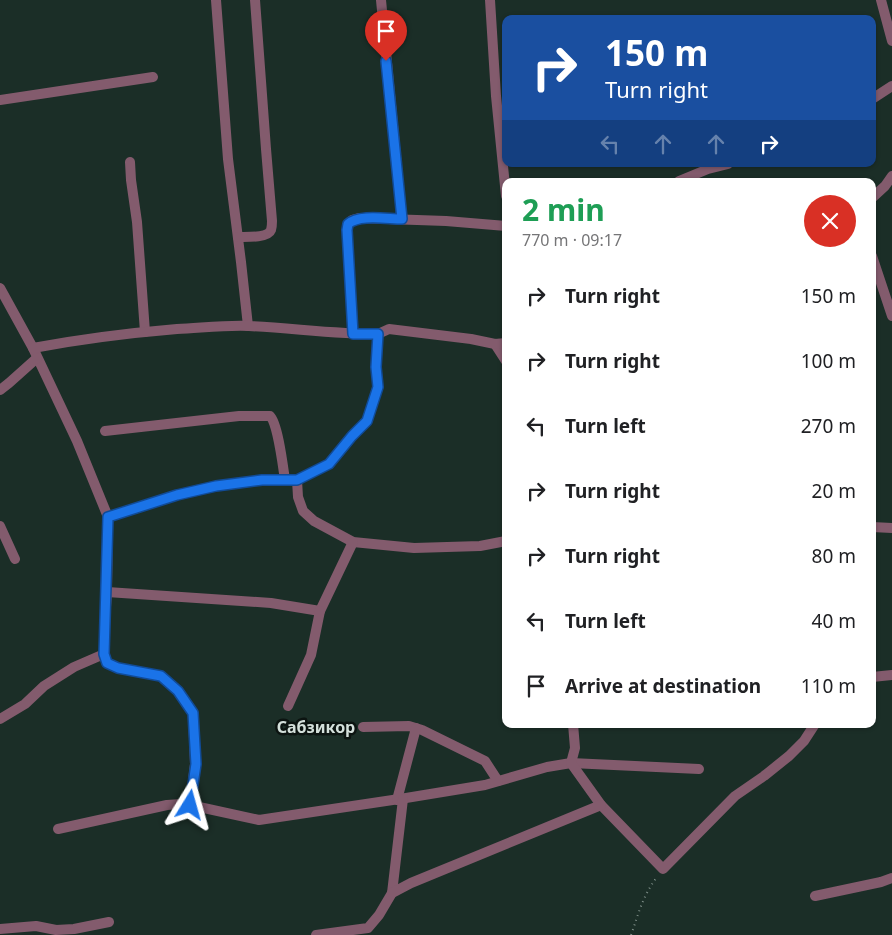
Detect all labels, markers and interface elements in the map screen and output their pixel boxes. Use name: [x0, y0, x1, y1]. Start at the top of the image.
pin: [365, 10, 407, 61]
icon: arrive: [372, 17, 400, 45]
text: 150 m: [605, 29, 708, 76]
icon: right: [522, 35, 587, 100]
text: Turn right: [605, 74, 708, 104]
icon: left: [596, 130, 624, 158]
icon: ahead: [649, 130, 677, 158]
icon: ahead: [702, 130, 730, 158]
icon: right: [755, 130, 783, 158]
text: 2 min: [522, 189, 605, 230]
button: close: [804, 195, 856, 247]
text: 770 m · 09:17: [522, 229, 622, 251]
icon: right: [522, 282, 550, 310]
text: Turn right: [565, 283, 660, 309]
text: 150 m: [801, 283, 856, 309]
icon: right: [522, 347, 550, 375]
text: Turn right: [565, 348, 660, 374]
text: 100 m: [801, 348, 856, 374]
icon: left: [522, 412, 550, 440]
text: Turn left: [565, 413, 646, 439]
text: 270 m: [801, 413, 856, 439]
icon: right: [522, 477, 550, 505]
text: Turn right: [565, 478, 660, 504]
text: 20 m: [812, 478, 856, 504]
icon: right: [522, 542, 550, 570]
text: Turn right: [565, 543, 660, 569]
text: 80 m: [812, 543, 856, 569]
icon: left: [522, 607, 550, 635]
text: Turn left: [565, 608, 646, 634]
text: 40 m: [812, 608, 856, 634]
icon: arrive: [522, 672, 550, 700]
text: Arrive at destination: [565, 673, 761, 699]
text: 110 m: [801, 673, 856, 699]
district label: Сабзикор: [277, 716, 355, 738]
position arrow: [163, 778, 215, 830]

